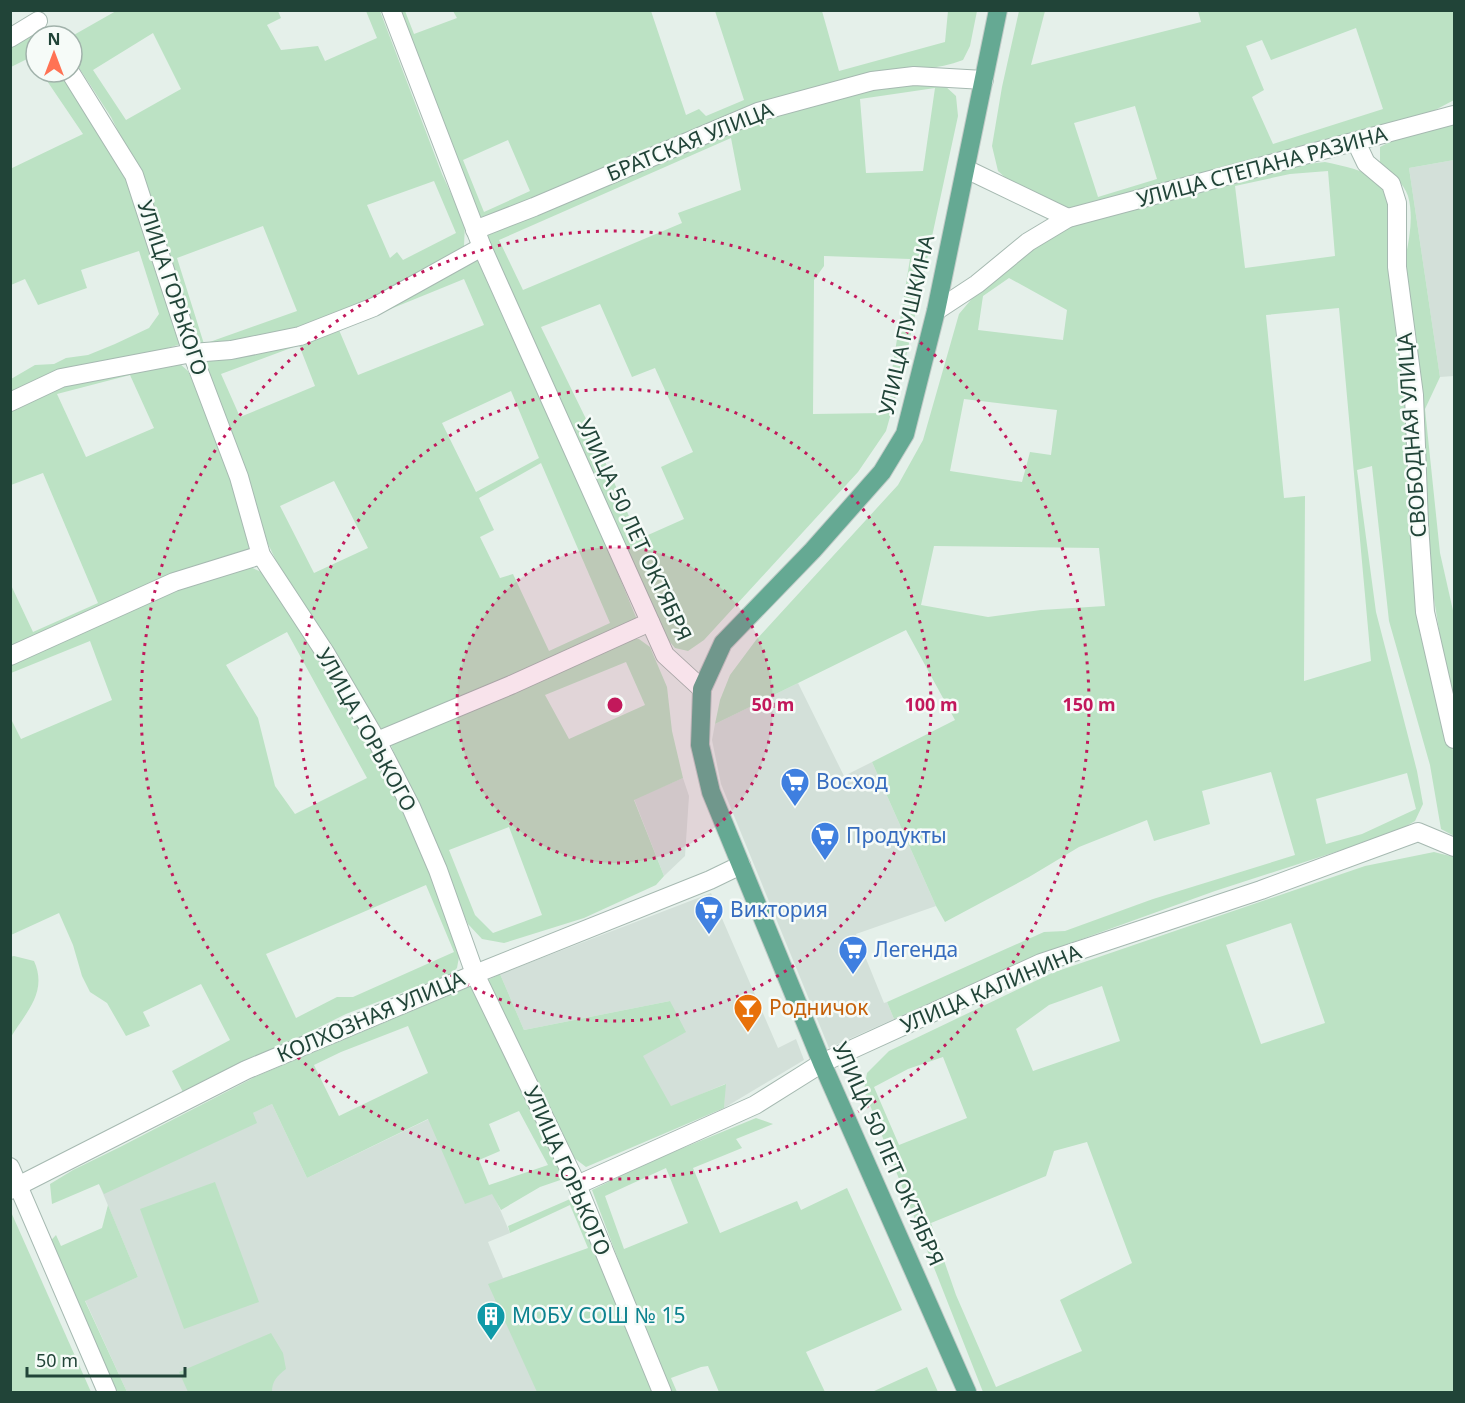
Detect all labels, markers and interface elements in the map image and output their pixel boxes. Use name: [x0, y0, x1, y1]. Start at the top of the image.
north arrow: [24, 24, 84, 84]
text: N: [47, 28, 61, 50]
street label: БРАТСКАЯ УЛИЦА: [602, 95, 778, 187]
street label: УЛИЦА СТЕПАНА РАЗИНА: [1133, 119, 1391, 213]
street label: УЛИЦА ГОРЬКОГО: [131, 197, 214, 379]
street label: УЛИЦА ПУШКИНА: [872, 231, 941, 418]
street label: СВОБОДНАЯ УЛИЦА: [1390, 331, 1432, 539]
street label: УЛИЦА 50 ЛЕТ ОКТЯБРЯ: [571, 414, 699, 645]
street label: УЛИЦА ГОРЬКОГО: [310, 643, 423, 816]
text: 50 m: [752, 692, 794, 716]
text: 100 m: [904, 692, 958, 716]
text: 150 m: [1062, 692, 1116, 716]
centre of rings: [605, 695, 625, 715]
supermarket icon: Восход: [779, 766, 811, 808]
place label: Восход: [816, 767, 888, 795]
supermarket icon: Продукты: [809, 820, 841, 862]
place label: Продукты: [846, 821, 947, 849]
supermarket icon: Виктория: [693, 894, 725, 936]
place label: Виктория: [730, 895, 828, 923]
supermarket icon: Легенда: [837, 934, 869, 976]
place label: Легенда: [874, 935, 958, 963]
street label: УЛИЦА КАЛИНИНА: [896, 937, 1086, 1039]
street label: КОЛХОЗНАЯ УЛИЦА: [272, 964, 469, 1068]
bar icon: Родничок: [732, 992, 764, 1034]
place label: Родничок: [769, 993, 868, 1021]
street label: УЛИЦА 50 ЛЕТ ОКТЯБРЯ: [827, 1037, 951, 1270]
street label: УЛИЦА ГОРЬКОГО: [518, 1081, 618, 1260]
building icon: МОБУ СОШ № 15: [475, 1300, 507, 1342]
place label: МОБУ СОШ № 15: [512, 1301, 685, 1329]
scale bar: [27, 1340, 184, 1378]
text: 50 m: [36, 1348, 78, 1372]

